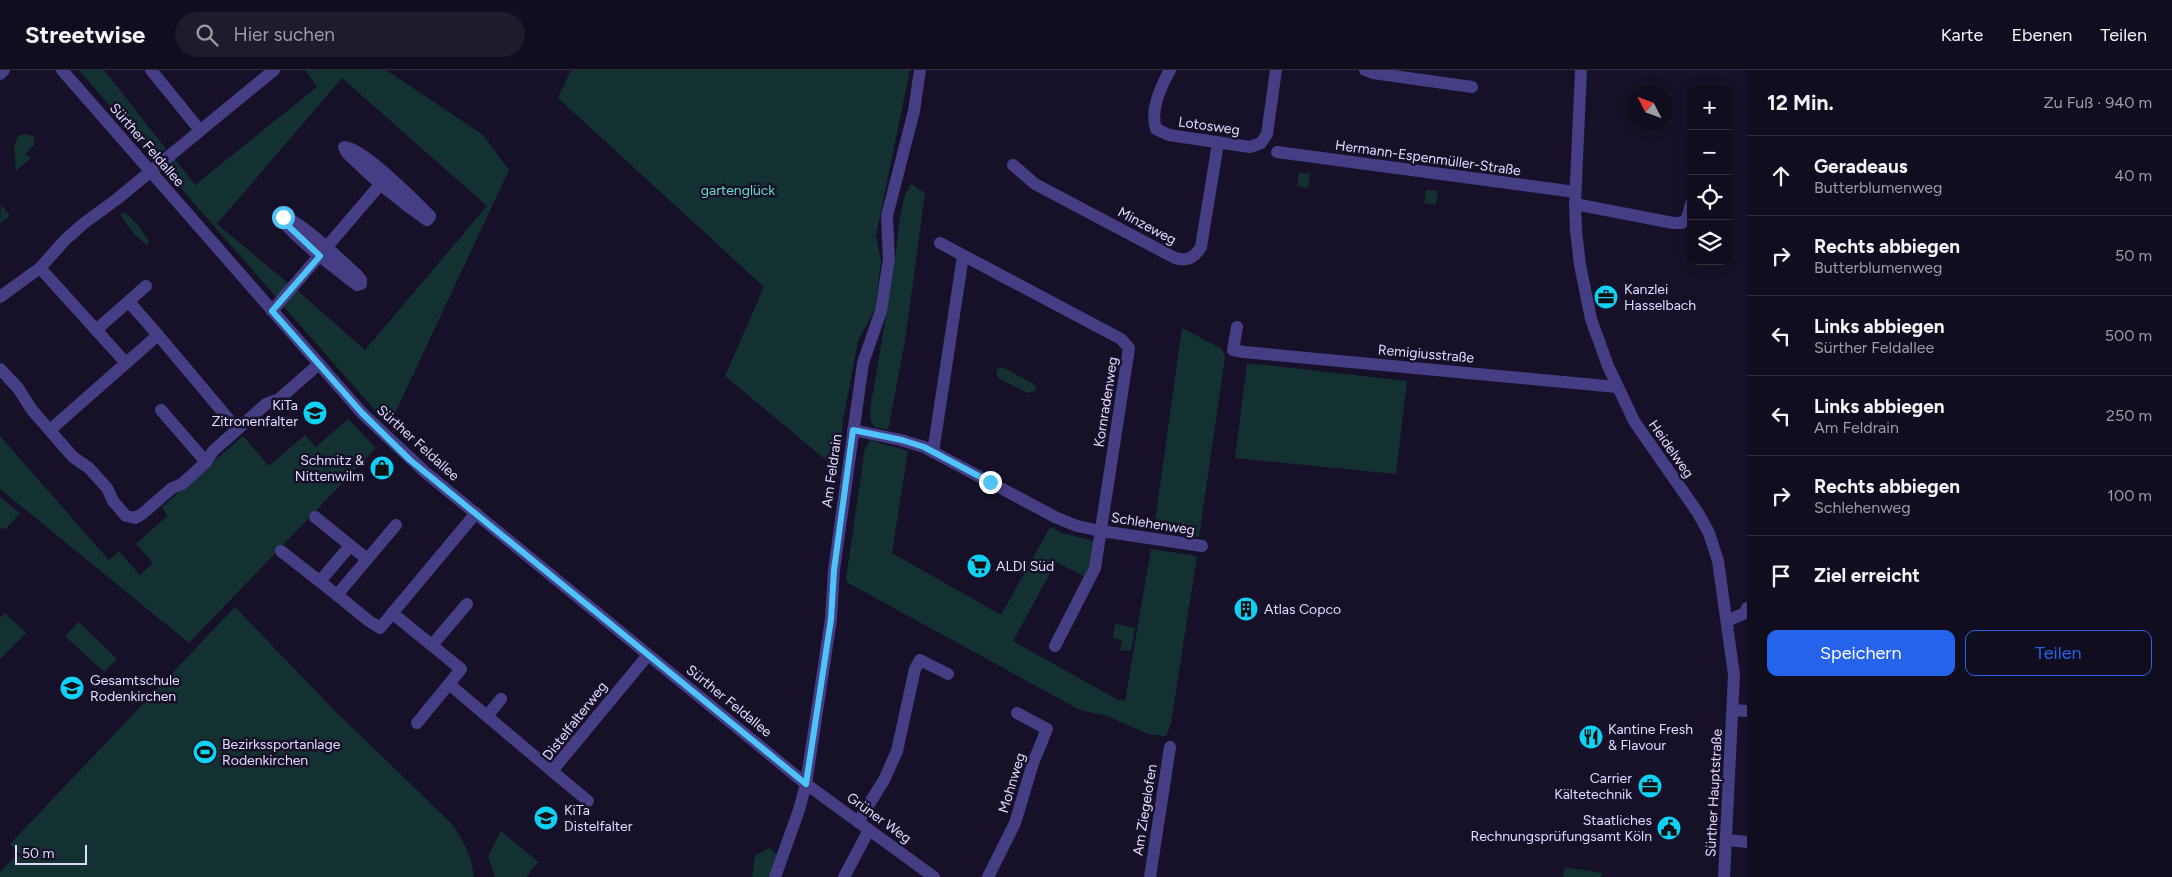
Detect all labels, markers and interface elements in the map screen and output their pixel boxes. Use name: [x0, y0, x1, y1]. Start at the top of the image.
search box: [175, 12, 525, 57]
text: Streetwise: [25, 20, 145, 49]
icon: search: [193, 21, 221, 49]
text: Hier suchen: [233, 23, 335, 46]
text: Karte: [1941, 24, 1983, 46]
text: Ebenen: [2011, 24, 2072, 46]
text: Teilen: [2100, 24, 2147, 46]
north arrow: [1627, 85, 1672, 130]
map controls: [1687, 85, 1732, 265]
button: +: [1687, 85, 1732, 130]
text: 12 Min.: [1767, 90, 1834, 115]
text: Zu Fuß · 940 m: [2044, 93, 2152, 112]
street label: Sürther Feldallee: [106, 100, 188, 191]
street label: Lotosweg: [1177, 113, 1241, 139]
button: −: [1687, 130, 1732, 175]
street label: Hermann-Espenmüller-Straße: [1334, 137, 1522, 180]
text: Geradeaus: [1814, 155, 1908, 178]
icon: ahead: [1767, 162, 1795, 190]
text: 40 m: [2114, 166, 2152, 185]
button: locate: [1687, 175, 1732, 220]
text: Butterblumenweg: [1814, 178, 1942, 197]
park label: gartenglück: [701, 182, 775, 199]
street label: Minzeweg: [1115, 203, 1179, 249]
route start: [272, 206, 295, 229]
button: layers: [1687, 220, 1732, 265]
text: Rechts abbiegen: [1814, 235, 1960, 258]
icon: right: [1767, 242, 1795, 270]
text: 50 m: [2115, 246, 2152, 265]
text: Butterblumenweg: [1814, 258, 1942, 277]
place label: Kanzlei Hasselbach: [1624, 281, 1696, 314]
office icon: Kanzlei Hasselbach: [1593, 284, 1619, 310]
text: Links abbiegen: [1814, 315, 1945, 338]
icon: left: [1767, 322, 1795, 350]
text: 500 m: [2105, 326, 2152, 345]
text: Sürther Feldallee: [1814, 338, 1934, 357]
street label: Remigiusstraße: [1377, 341, 1475, 367]
street label: Kornradenweg: [1090, 356, 1122, 448]
text: Links abbiegen: [1814, 395, 1945, 418]
place label: KiTa Zitronenfalter: [211, 397, 298, 430]
school or university icon: KiTa Zitronenfalter: [302, 400, 328, 426]
street label: Sürther Feldallee: [373, 402, 463, 485]
icon: left: [1767, 402, 1795, 430]
text: 250 m: [2106, 406, 2152, 425]
street label: Heidelweg: [1645, 417, 1697, 481]
text: Am Feldrain: [1814, 418, 1899, 437]
street label: Am Feldrain: [818, 433, 846, 509]
place label: Schmitz & Nittenwilm: [295, 452, 364, 485]
shop icon: Schmitz & Nittenwilm: [369, 455, 395, 481]
route end: [979, 471, 1002, 494]
text: Rechts abbiegen: [1814, 475, 1960, 498]
icon: right: [1767, 482, 1795, 510]
text: 100 m: [2107, 486, 2152, 505]
text: Schlehenweg: [1814, 498, 1911, 517]
street label: Schlehenweg: [1110, 509, 1196, 539]
supermarket icon: ALDI Süd: [966, 553, 992, 579]
place label: ALDI Süd: [996, 558, 1054, 575]
icon: arrive: [1767, 562, 1795, 590]
text: Ziel erreicht: [1814, 564, 1920, 587]
building icon: Atlas Copco: [1233, 596, 1259, 622]
place label: Atlas Copco: [1264, 601, 1341, 618]
button: Speichern: [1767, 630, 1955, 676]
button: Teilen: [1965, 630, 2152, 676]
street label: Sürther Feldallee: [683, 661, 775, 741]
place label: Gesamtschule Rodenkirchen: [90, 672, 180, 705]
school or university icon: Gesamtschule Rodenkirchen: [59, 675, 85, 701]
street label: Distelfalterweg: [539, 678, 611, 764]
place label: Kantine Fresh & Flavour: [1608, 721, 1693, 754]
restaurant icon: Kantine Fresh & Flavour: [1578, 724, 1604, 750]
street label: Sürther Hauptstraße: [1702, 728, 1726, 858]
place label: Bezirkssportanlage Rodenkirchen: [222, 736, 341, 769]
sports icon: Bezirkssportanlage Rodenkirchen: [192, 739, 218, 765]
street label: Mohnweg: [995, 751, 1029, 815]
street label: Am Ziegelofen: [1129, 763, 1161, 857]
place label: Carrier Kältetechnik: [1554, 770, 1632, 803]
office icon: Carrier Kältetechnik: [1637, 773, 1663, 799]
street label: Grüner Weg: [843, 789, 915, 847]
place label: KiTa Distelfalter: [564, 802, 633, 835]
school or university icon: KiTa Distelfalter: [533, 805, 559, 831]
place label: Staatliches Rechnungsprüfungsamt Köln: [1470, 812, 1652, 845]
public building icon: Staatliches Rechnungsprüfungsamt Köln: [1656, 815, 1682, 841]
scale bar: [15, 842, 88, 865]
text: 50 m: [22, 845, 54, 862]

